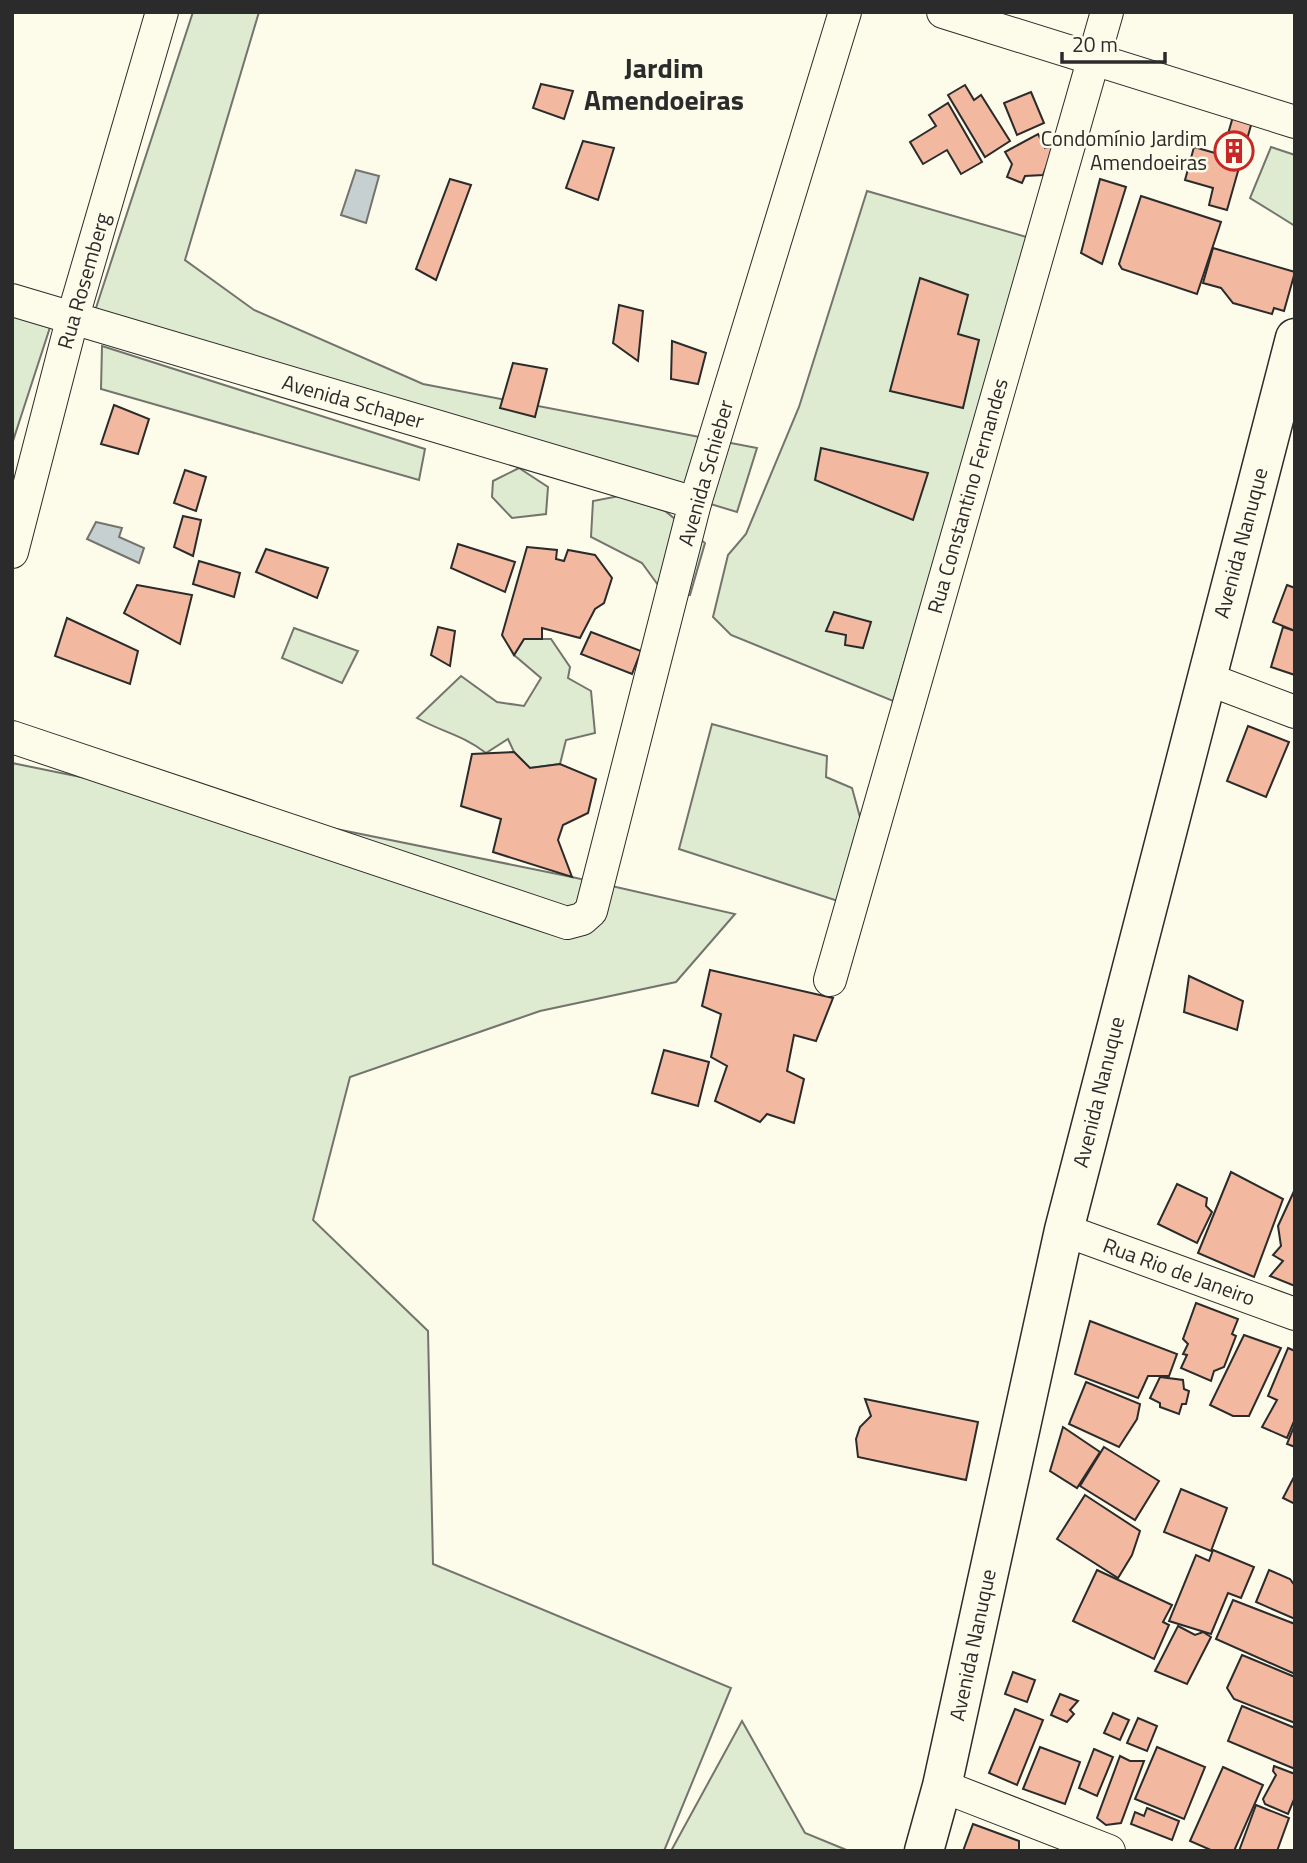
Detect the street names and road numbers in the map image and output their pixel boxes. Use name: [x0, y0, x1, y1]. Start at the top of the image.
street label: Rua Rosemberg: [48, 209, 118, 353]
street label: Avenida Schaper: [279, 366, 428, 437]
street label: Rua Constantino Fernandes: [918, 374, 1016, 617]
street label: Avenida Schieber: [669, 396, 741, 550]
street label: Avenida Nanuque: [1205, 464, 1276, 622]
street label: Avenida Nanuque: [1064, 1013, 1132, 1171]
street label: Rua Rio de Janeiro: [1099, 1229, 1260, 1313]
street label: Avenida Nanuque: [940, 1566, 1004, 1724]

